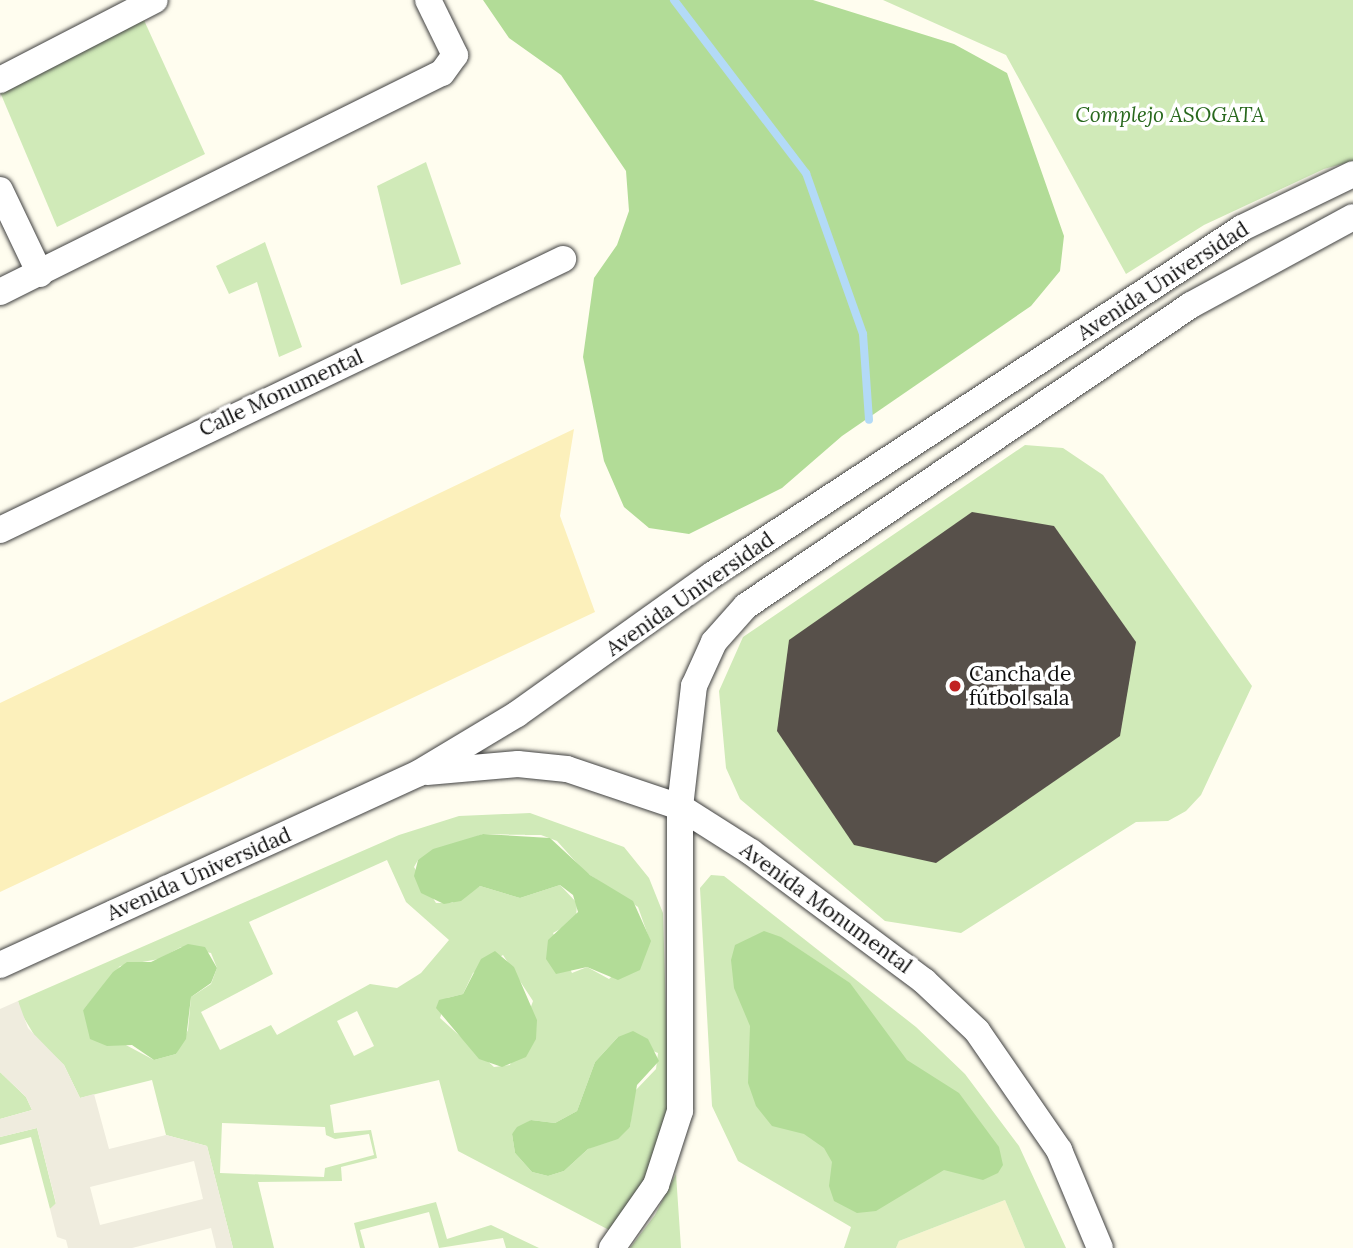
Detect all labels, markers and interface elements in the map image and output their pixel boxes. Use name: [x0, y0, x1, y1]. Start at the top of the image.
park label: Complejo ASOGATA: [1075, 102, 1265, 128]
street label: Avenida Universidad: [1073, 216, 1253, 346]
street label: Calle Monumental: [195, 344, 367, 442]
street label: Avenida Universidad: [601, 527, 779, 661]
place label: Cancha de fútbol sala: [969, 661, 1071, 711]
marker: Cancha de fútbol sala: [947, 678, 963, 694]
street label: Avenida Universidad: [103, 822, 295, 926]
street label: Avenida Monumental: [735, 837, 917, 979]

